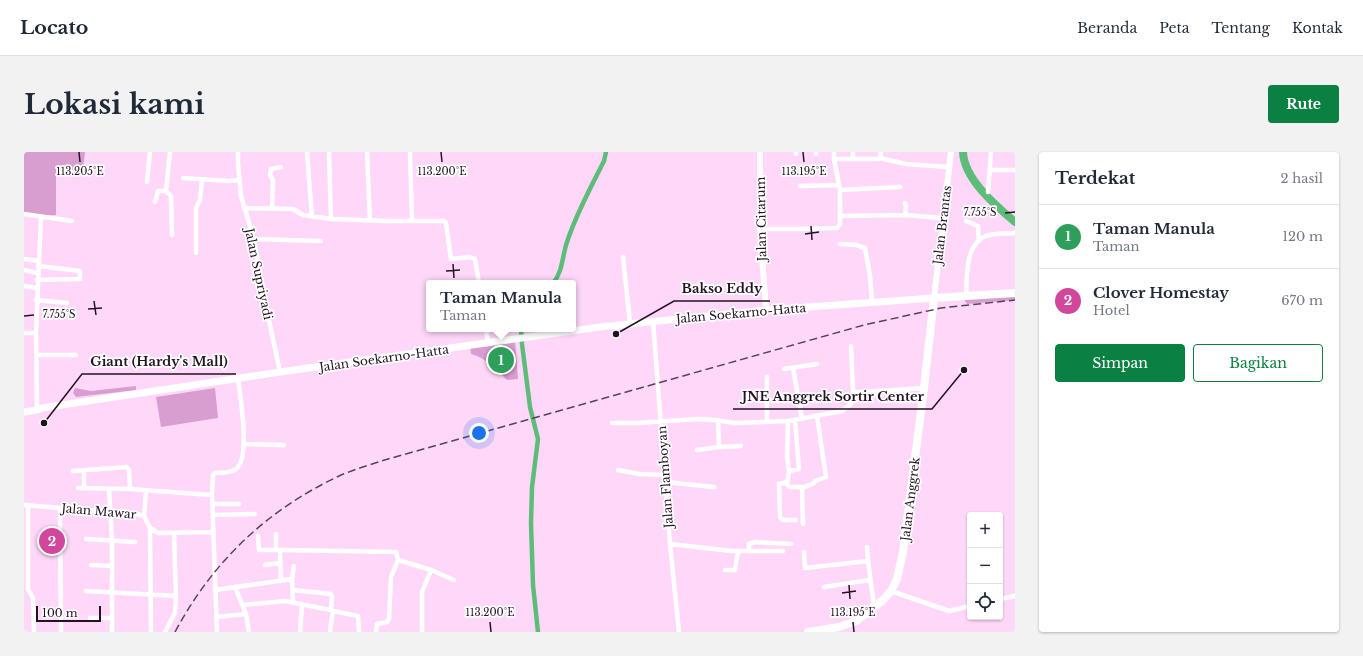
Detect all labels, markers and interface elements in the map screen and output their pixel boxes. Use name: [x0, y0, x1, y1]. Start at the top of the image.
text: Locato: [20, 16, 88, 39]
text: Beranda: [1077, 19, 1137, 37]
text: Peta: [1159, 19, 1190, 37]
text: Tentang: [1212, 19, 1270, 37]
text: Kontak: [1292, 19, 1343, 37]
button: Rute: [1268, 85, 1339, 123]
text: Lokasi kami: [24, 87, 205, 122]
text: 113.205°E: [56, 165, 104, 178]
text: 113.200°E: [418, 165, 466, 178]
text: 113.195°E: [781, 165, 827, 178]
text: Terdekat: [1055, 168, 1135, 189]
text: 2 hasil: [1281, 170, 1323, 187]
street label: Jalan Citarum: [753, 176, 769, 264]
street label: Jalan Brantas: [929, 185, 954, 267]
text: 7.755°S: [963, 206, 997, 219]
text: Taman Manula: [1093, 219, 1215, 238]
street label: Jalan Supriyadi: [242, 225, 276, 321]
text: 1: [1065, 228, 1071, 245]
text: 120 m: [1282, 228, 1323, 245]
text: Taman: [1093, 238, 1139, 255]
callout: Bakso Eddy: [674, 276, 770, 301]
popup: [426, 280, 576, 332]
text: Bakso Eddy: [682, 280, 763, 297]
text: Clover Homestay: [1093, 283, 1229, 302]
text: Taman Manula: [440, 288, 562, 307]
text: 2: [1064, 292, 1072, 309]
text: 670 m: [1281, 292, 1323, 309]
street label: Jalan Soekarno-Hatta: [673, 300, 807, 326]
text: Hotel: [1093, 302, 1130, 319]
text: Taman: [440, 307, 486, 324]
text: 7.755°S: [42, 308, 76, 321]
street label: Jalan Soekarno-Hatta: [316, 341, 450, 375]
button: Simpan: [1055, 344, 1185, 382]
button: Bagikan: [1193, 344, 1323, 382]
pin: 1: [488, 345, 514, 375]
callout: Giant (Hardy's Mall): [82, 349, 236, 374]
text: Giant (Hardy's Mall): [90, 353, 228, 370]
callout: JNE Anggrek Sortir Center: [733, 384, 932, 409]
text: JNE Anggrek Sortir Center: [739, 388, 924, 405]
your location: [469, 423, 489, 443]
street label: Jalan Flamboyan: [654, 425, 676, 531]
street label: Jalan Anggrek: [897, 456, 923, 544]
street label: Jalan Mawar: [59, 500, 137, 522]
map controls: [967, 512, 1003, 620]
button: +: [967, 512, 1003, 548]
pin: 2: [39, 526, 65, 556]
button: −: [967, 548, 1003, 584]
button: locate: [967, 584, 1003, 620]
scale bar: [36, 604, 101, 623]
text: 100 m: [42, 606, 78, 620]
text: 113.200°E: [466, 606, 514, 619]
text: 113.195°E: [830, 606, 876, 619]

